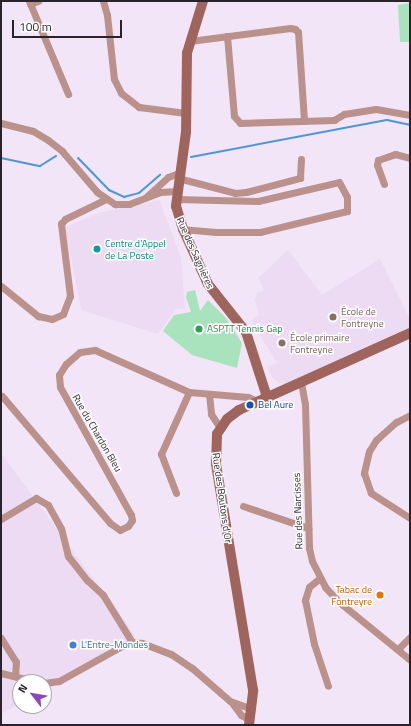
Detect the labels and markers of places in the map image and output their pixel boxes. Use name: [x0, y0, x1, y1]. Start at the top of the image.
place label: Centre d'Appel de La Poste: [105, 237, 166, 260]
marker: Centre d'Appel de La Poste: [92, 244, 102, 254]
place label: École de Fontreyne: [341, 305, 384, 328]
marker: École de Fontreyne: [328, 312, 338, 322]
place label: ASPTT Tennis Gap: [207, 323, 283, 335]
marker: ASPTT Tennis Gap: [194, 324, 204, 334]
place label: École primaire Fontreyne: [290, 331, 349, 354]
marker: École primaire Fontreyne: [277, 338, 287, 348]
place label: Bel Aure: [258, 399, 293, 411]
marker: Bel Aure: [245, 400, 255, 410]
place label: Tabac de Fontreyre: [331, 583, 372, 606]
marker: Tabac de Fontreyre: [375, 590, 385, 600]
place label: L'Entre-Mondes: [81, 639, 148, 651]
marker: L'Entre-Mondes: [68, 640, 78, 650]

